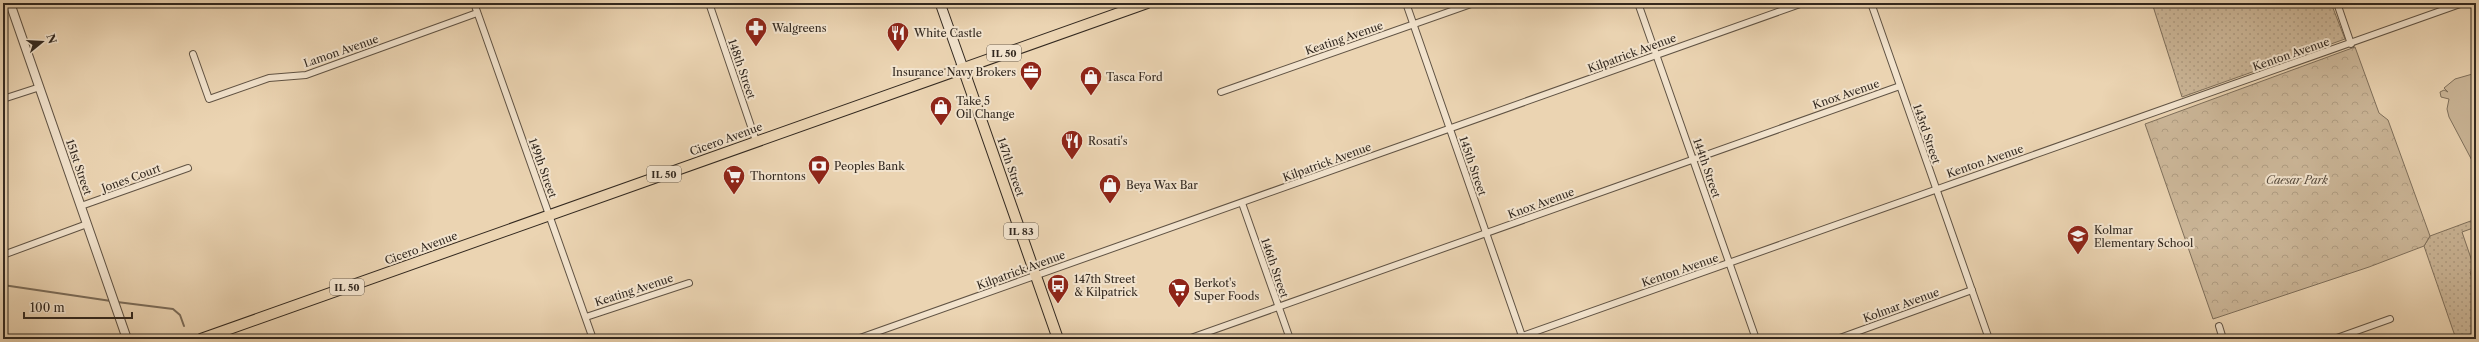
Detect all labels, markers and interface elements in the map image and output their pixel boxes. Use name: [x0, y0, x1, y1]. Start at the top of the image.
pharmacy icon: Walgreens: [743, 15, 769, 48]
street label: Keating Avenue: [1303, 18, 1385, 58]
restaurant icon: White Castle: [885, 20, 911, 53]
place label: Walgreens: [771, 21, 827, 35]
north arrow: [22, 22, 62, 62]
place label: White Castle: [913, 26, 982, 40]
street label: Kilpatrick Avenue: [1586, 30, 1678, 76]
text: N: [43, 32, 60, 46]
street label: Lamon Avenue: [302, 32, 380, 70]
street label: Kenton Avenue: [2251, 34, 2331, 74]
street label: 148th Street: [725, 37, 759, 101]
road number: IL 50: [987, 45, 1021, 61]
office icon: Insurance Navy Brokers: [1018, 59, 1044, 92]
shop icon: Tasca Ford: [1078, 64, 1104, 97]
place label: Insurance Navy Brokers: [892, 65, 1016, 79]
place label: Tasca Ford: [1106, 70, 1163, 84]
street label: Knox Avenue: [1811, 76, 1881, 112]
shop icon: Take 5 Oil Change: [928, 94, 954, 127]
place label: Take 5 Oil Change: [956, 94, 1015, 121]
street label: 143rd Street: [1910, 102, 1944, 166]
street label: Cicero Avenue: [688, 119, 764, 159]
restaurant icon: Rosati's: [1059, 128, 1085, 161]
place label: Rosati's: [1088, 134, 1128, 148]
street label: 145th Street: [1456, 134, 1490, 198]
street label: 149th Street: [526, 136, 560, 200]
street label: 147th Street: [994, 136, 1028, 198]
street label: 144th Street: [1690, 136, 1724, 200]
street label: 151st Street: [63, 137, 95, 197]
street label: Kilpatrick Avenue: [1281, 139, 1373, 185]
street label: Kenton Avenue: [1945, 141, 2025, 181]
bank icon: Peoples Bank: [806, 153, 832, 186]
place label: Peoples Bank: [834, 159, 905, 173]
street label: Jones Court: [98, 161, 163, 196]
supermarket icon: Thorntons: [721, 163, 747, 196]
road number: IL 50: [647, 166, 681, 182]
place label: Thorntons: [750, 169, 806, 183]
shop icon: Beya Wax Bar: [1097, 172, 1123, 205]
park label: Caesar Park: [2266, 173, 2328, 187]
place label: Beya Wax Bar: [1126, 178, 1198, 192]
street label: Knox Avenue: [1506, 184, 1576, 222]
road number: IL 83: [1004, 223, 1038, 239]
school or university icon: Kolmar Elementary School: [2065, 223, 2091, 256]
place label: Kolmar Elementary School: [2094, 223, 2194, 250]
street label: Cicero Avenue: [383, 228, 459, 268]
street label: 146th Street: [1258, 236, 1292, 300]
street label: Kilpatrick Avenue: [975, 247, 1067, 293]
street label: Kenton Avenue: [1640, 250, 1720, 290]
street label: Keating Avenue: [593, 271, 675, 309]
bus stop icon: 147th Street & Kilpatrick: [1045, 272, 1071, 305]
place label: 147th Street & Kilpatrick: [1074, 272, 1138, 299]
supermarket icon: Berkot's Super Foods: [1166, 276, 1192, 309]
place label: Berkot's Super Foods: [1194, 276, 1260, 303]
road number: IL 50: [330, 279, 364, 295]
street label: Kolmar Avenue: [1861, 285, 1941, 325]
scale bar: [24, 294, 132, 320]
text: 100 m: [30, 300, 65, 315]

